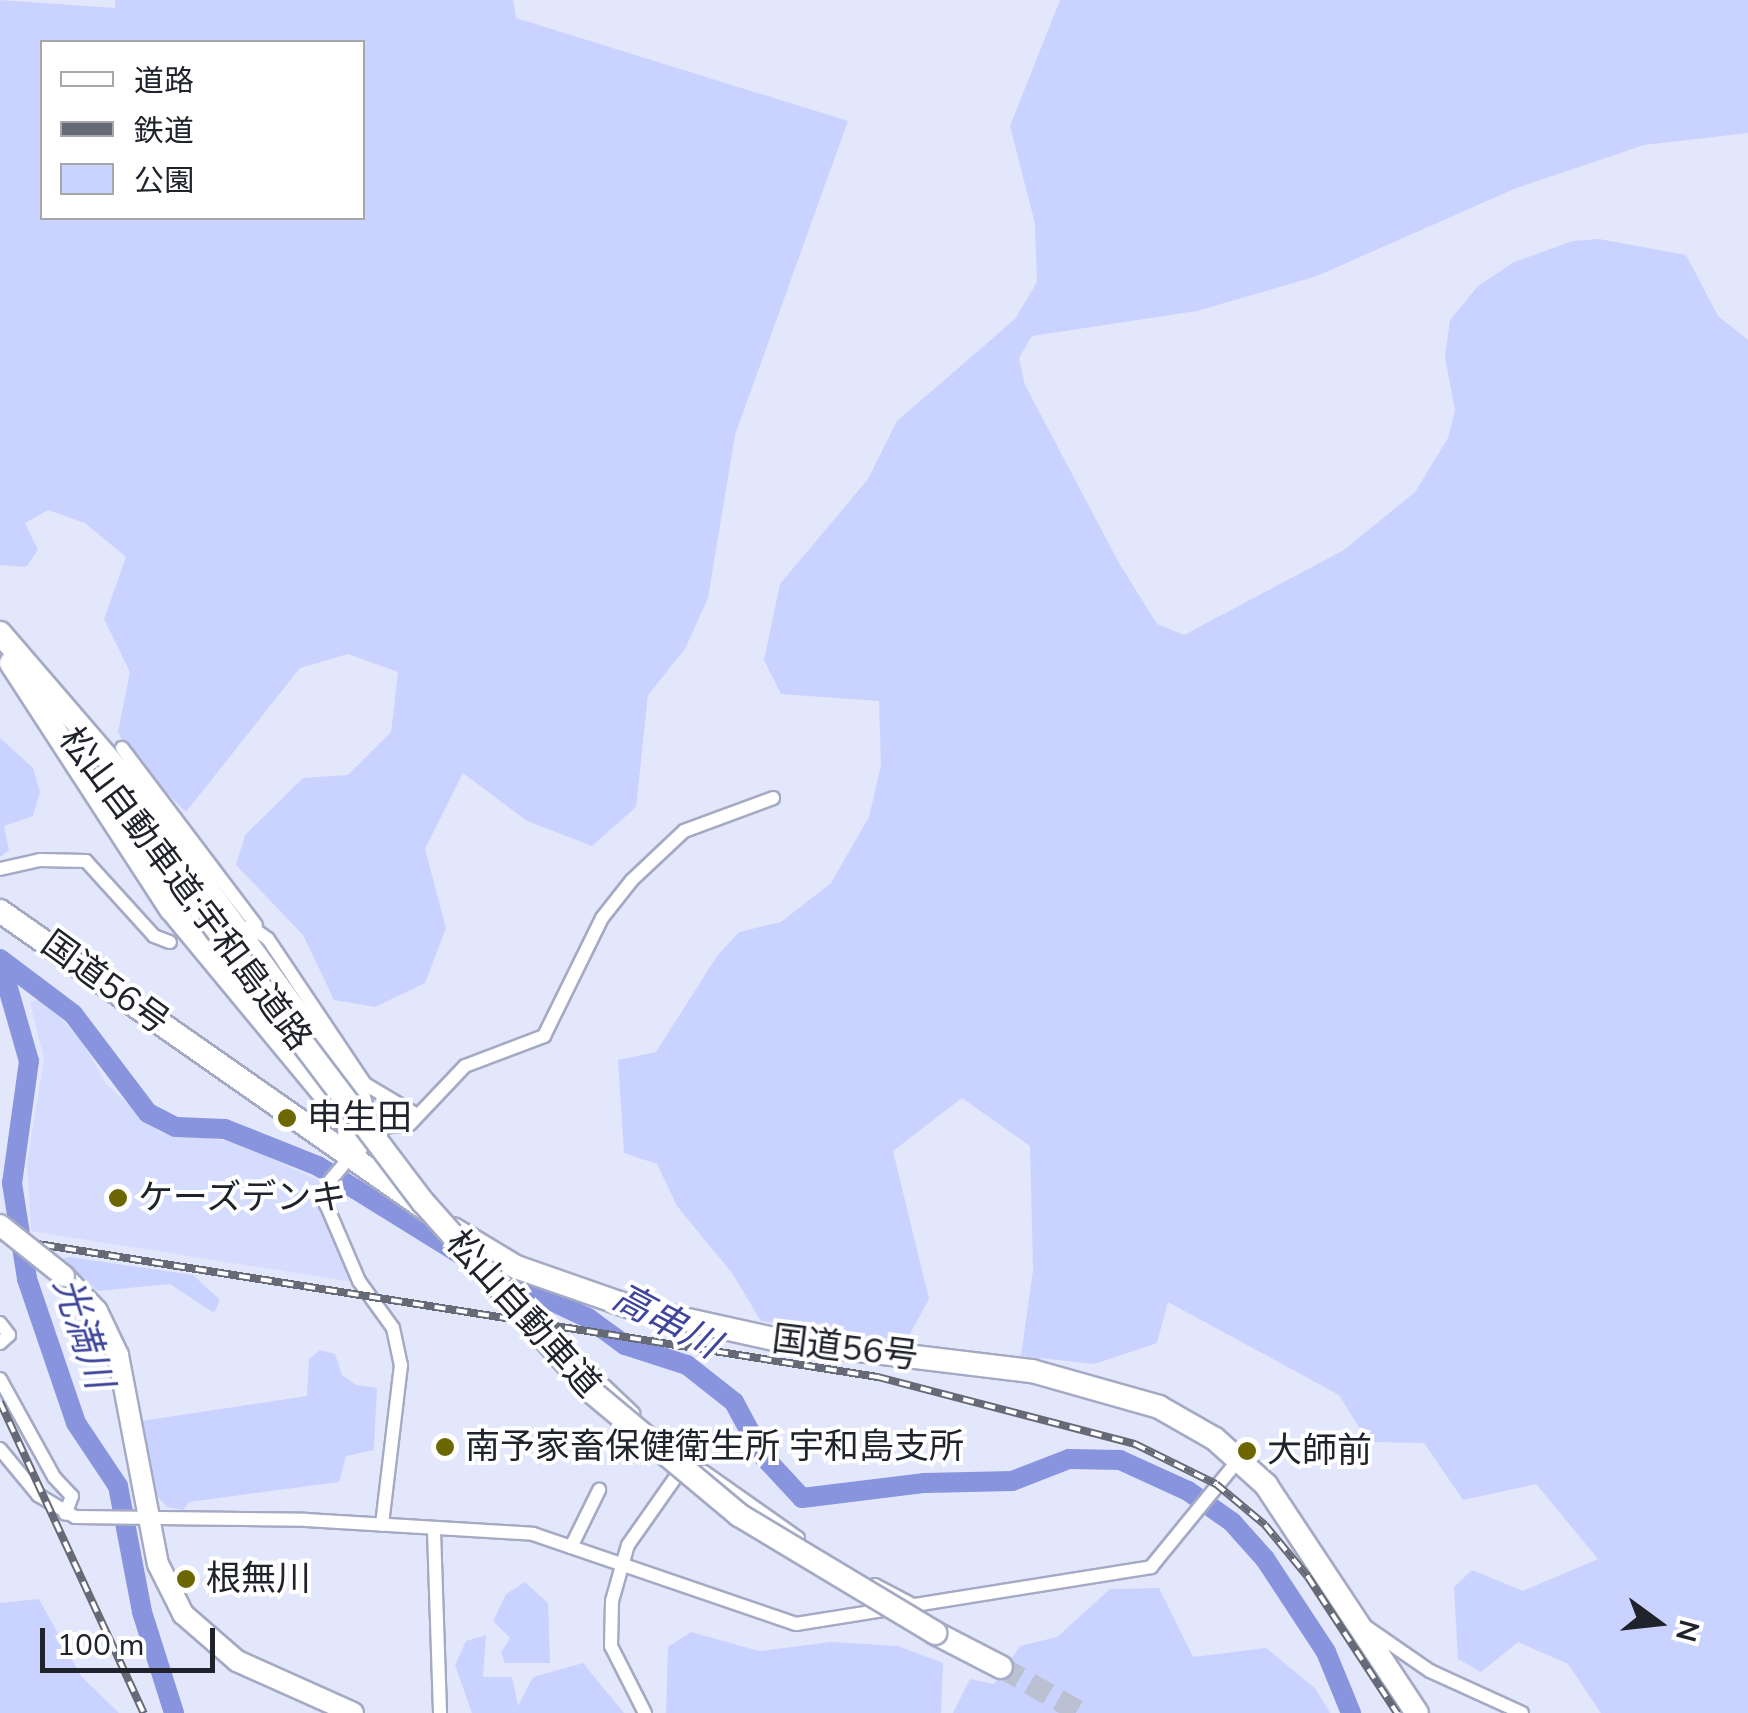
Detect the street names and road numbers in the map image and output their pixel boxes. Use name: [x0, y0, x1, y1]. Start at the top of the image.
street label: 松山自動車道;宇和島道路: [50, 719, 320, 1059]
street label: 国道56号: [33, 923, 177, 1043]
street label: 松山自動車道: [437, 1222, 609, 1406]
street label: 国道56号: [769, 1318, 921, 1378]

